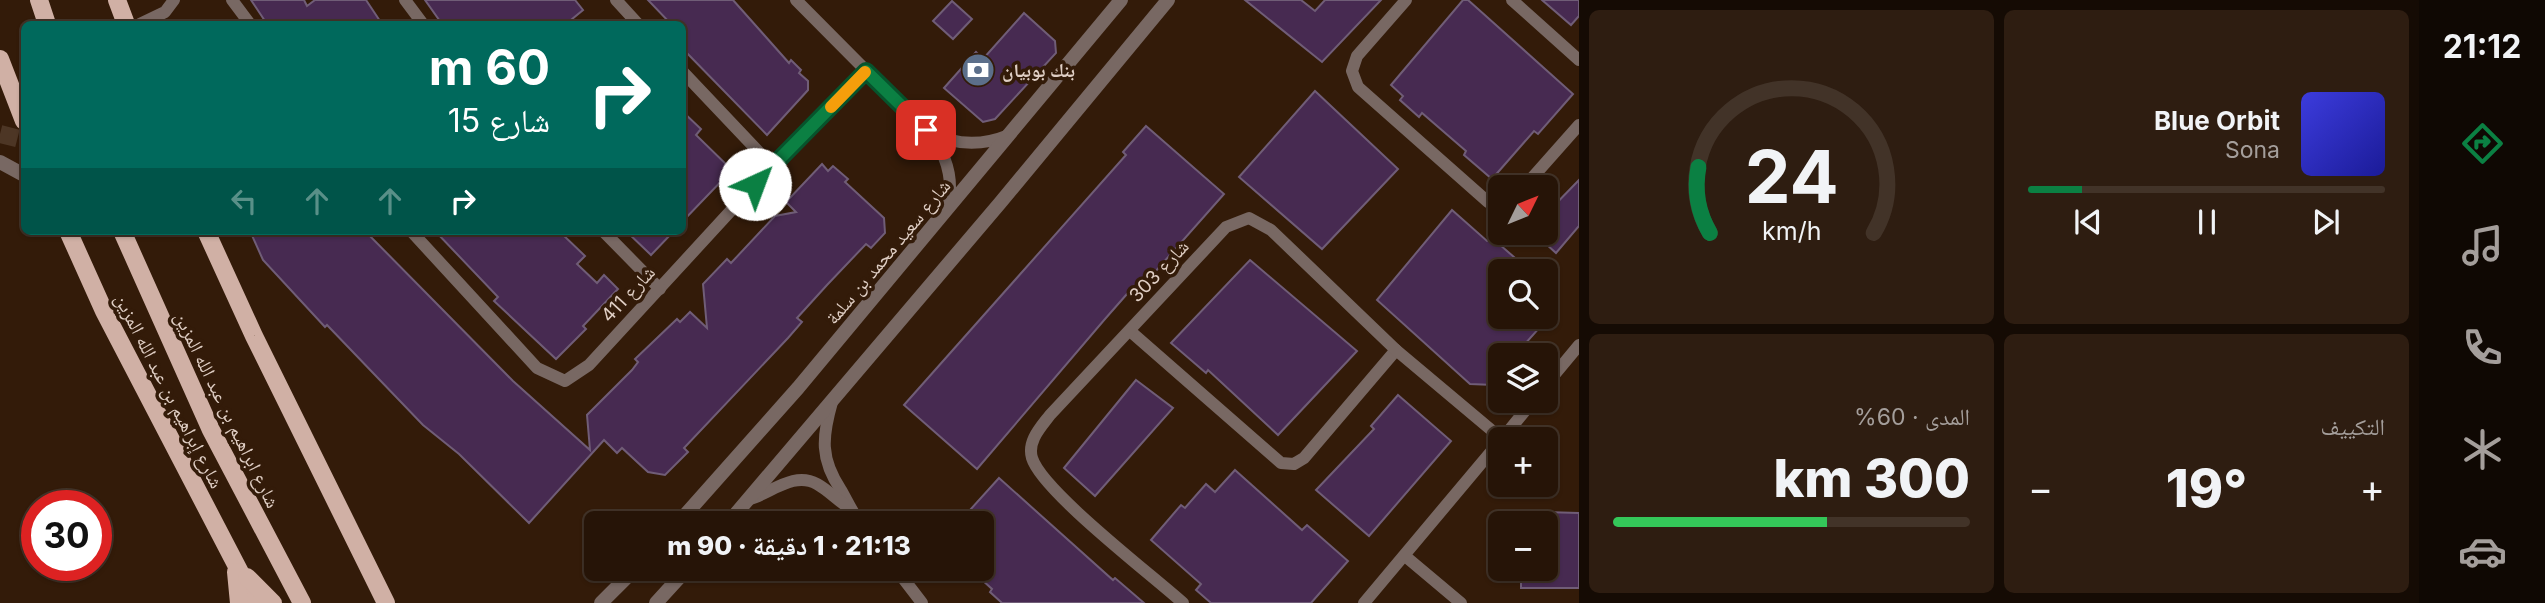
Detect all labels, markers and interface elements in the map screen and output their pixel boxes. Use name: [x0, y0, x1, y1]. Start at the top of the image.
text: 21:12: [2443, 27, 2521, 66]
text: 60 m: [429, 38, 550, 97]
icon: right: [574, 49, 665, 140]
bank icon: بنك بوبيان: [959, 51, 997, 89]
place label: بنك بوبيان: [1002, 59, 1075, 82]
pin: [896, 100, 956, 160]
text: شارع 15: [448, 101, 550, 140]
text: Blue Orbit: [2154, 105, 2280, 136]
icon: arrive: [907, 111, 945, 149]
icon: directions: [2458, 119, 2507, 168]
text: 24: [1745, 132, 1838, 221]
text: Sona: [2225, 136, 2280, 164]
position arrow: [718, 147, 792, 221]
street label: شارع سعيد محمد بن سلمة: [821, 175, 955, 329]
north arrow: [1488, 175, 1558, 245]
map controls: [1488, 175, 1558, 581]
icon: left: [225, 182, 263, 220]
icon: ahead: [298, 182, 336, 220]
icon: ahead: [371, 182, 409, 220]
icon: right: [444, 182, 482, 220]
icon: previous: [2069, 203, 2107, 241]
icon: pause: [2188, 203, 2226, 241]
icon: next: [2307, 203, 2345, 241]
text: km/h: [1762, 216, 1821, 246]
icon: music: [2458, 221, 2507, 270]
street label: شارع 303: [1124, 235, 1194, 307]
button: search: [1488, 259, 1558, 329]
street label: شارع 411: [596, 261, 660, 327]
street label: شارع إبراهيم بن عبد الله المزين: [108, 290, 228, 493]
street label: شارع ابراهيم بن عبد الله المزين: [169, 308, 285, 512]
icon: phone: [2458, 323, 2507, 372]
button: layers: [1488, 343, 1558, 413]
text: المدى · 60%: [1854, 403, 1970, 431]
text: التكييف: [2320, 413, 2385, 441]
icon: climate: [2458, 425, 2507, 474]
button: +: [1488, 427, 1558, 497]
text: 300 km: [1773, 447, 1970, 510]
text: 19°: [2166, 457, 2247, 520]
text: −: [2028, 465, 2053, 511]
text: +: [2360, 465, 2385, 511]
speed limit sign: 30: [21, 490, 112, 581]
button: −: [1488, 511, 1558, 581]
icon: car: [2458, 527, 2507, 576]
text: 21:13 · 1 دقيقة · 90 m: [667, 530, 911, 561]

